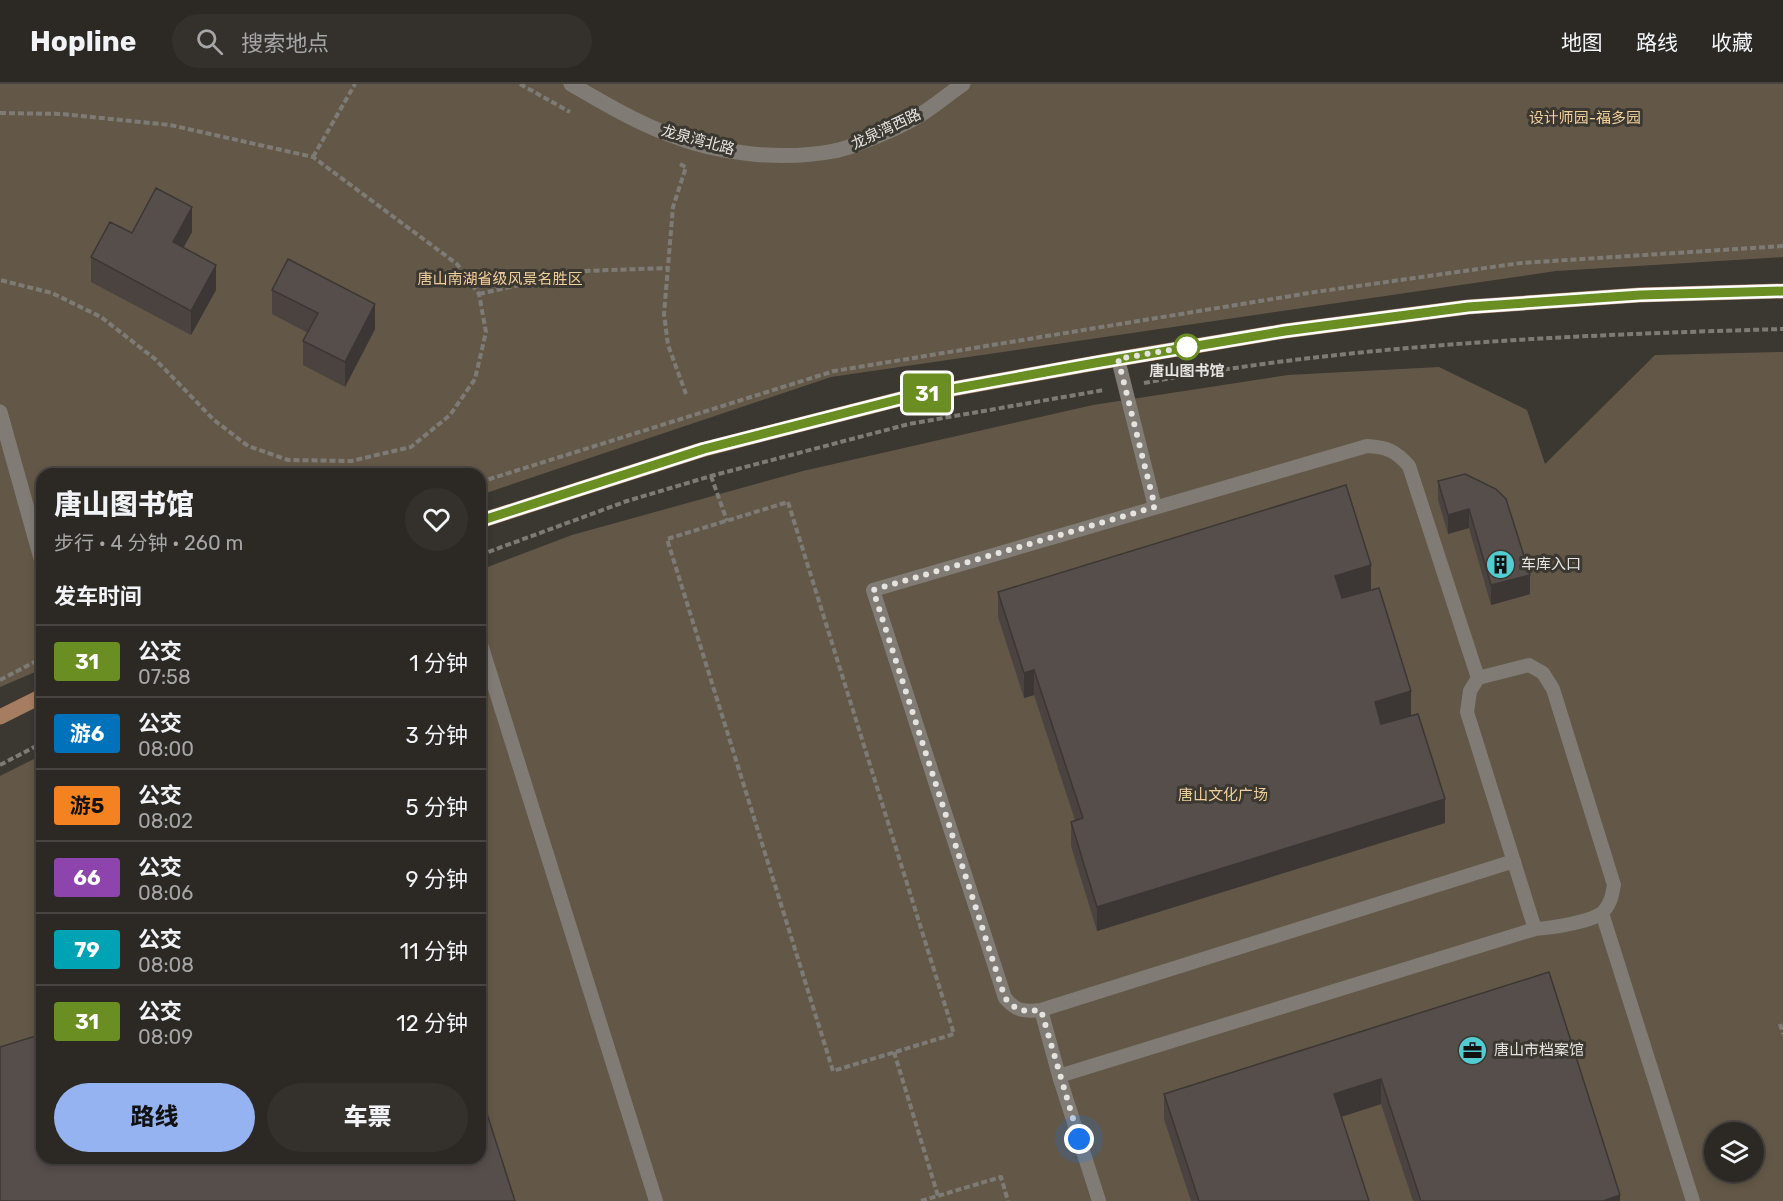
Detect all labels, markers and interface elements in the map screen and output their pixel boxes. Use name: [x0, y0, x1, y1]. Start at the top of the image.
search box: [172, 14, 592, 68]
text: Hopline: [30, 25, 136, 58]
icon: search: [193, 25, 226, 58]
text: 搜索地点: [241, 30, 329, 57]
text: 地图: [1561, 30, 1603, 55]
text: 路线: [1636, 30, 1678, 55]
text: 收藏: [1711, 30, 1753, 55]
street label: 龙泉湾西路: [848, 105, 924, 153]
park label: 设计师园-福多园: [1529, 109, 1641, 127]
street label: 龙泉湾北路: [659, 122, 737, 158]
park label: 唐山南湖省级风景名胜区: [417, 270, 583, 288]
marker: 唐山图书馆: [1174, 334, 1200, 360]
place label: 唐山图书馆: [1149, 362, 1225, 380]
line badge: 31: [900, 374, 954, 412]
text: 31: [915, 381, 939, 406]
text: 唐山图书馆: [54, 488, 194, 521]
button: heart: [405, 488, 468, 551]
text: 步行 · 4 分钟 · 260 m: [54, 531, 243, 555]
building icon: 车库入口: [1484, 548, 1516, 580]
place label: 车库入口: [1521, 555, 1581, 573]
text: 发车时间: [54, 583, 142, 610]
text: 公交: [138, 638, 182, 665]
text: 31: [75, 649, 99, 674]
text: 1 分钟: [409, 650, 468, 677]
text: 07:58: [138, 665, 191, 689]
text: 公交: [138, 710, 182, 737]
text: 游6: [70, 721, 104, 746]
text: 3 分钟: [405, 722, 468, 749]
text: 08:00: [138, 737, 194, 761]
text: 公交: [138, 782, 182, 809]
park label: 唐山文化广场: [1178, 786, 1268, 804]
text: 游5: [70, 793, 104, 818]
text: 5 分钟: [406, 794, 468, 821]
text: 08:02: [138, 809, 193, 833]
text: 公交: [138, 854, 182, 881]
text: 66: [73, 865, 101, 890]
text: 9 分钟: [406, 866, 468, 893]
text: 08:06: [138, 881, 193, 905]
text: 公交: [138, 926, 182, 953]
text: 79: [74, 937, 100, 962]
text: 11 分钟: [400, 938, 468, 965]
text: 08:08: [138, 953, 194, 977]
text: 公交: [138, 998, 182, 1025]
text: 31: [75, 1009, 99, 1034]
text: 12 分钟: [396, 1010, 468, 1037]
text: 08:09: [138, 1025, 193, 1049]
office icon: 唐山市档案馆: [1457, 1034, 1489, 1066]
place label: 唐山市档案馆: [1494, 1041, 1584, 1059]
button: 路线: [54, 1083, 255, 1152]
button: 车票: [267, 1083, 468, 1152]
map controls: [1704, 1122, 1764, 1182]
button: layers: [1704, 1122, 1764, 1182]
your location: [1064, 1124, 1094, 1154]

